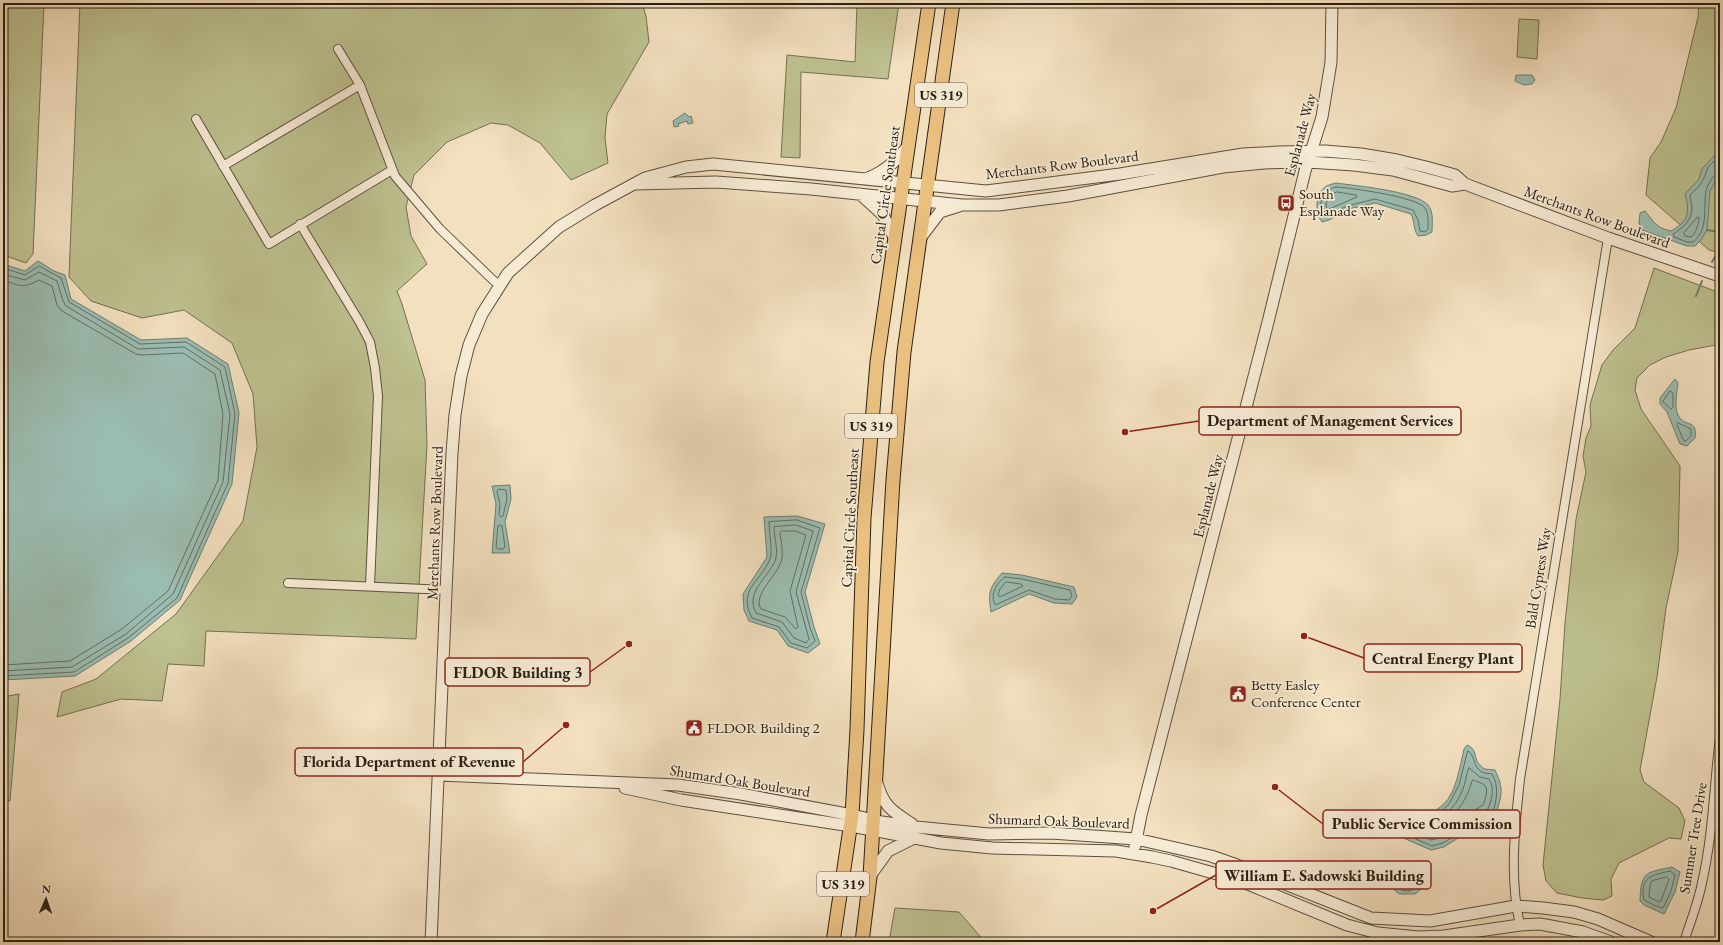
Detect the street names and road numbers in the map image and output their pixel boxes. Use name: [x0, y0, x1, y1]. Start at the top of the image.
road number: US 319: [915, 83, 967, 107]
street label: Esplanade Way: [1279, 91, 1320, 179]
street label: Capital Circle Southeast: [865, 124, 904, 265]
street label: Merchants Row Boulevard: [984, 146, 1140, 183]
street label: Merchants Row Boulevard: [1522, 181, 1673, 252]
road number: US 319: [845, 414, 897, 438]
street label: Merchants Row Boulevard: [422, 445, 447, 600]
street label: Capital Circle Southeast: [836, 448, 863, 588]
street label: Esplanade Way: [1188, 452, 1227, 540]
street label: Bald Cypress Way: [1520, 526, 1555, 630]
street label: Shumard Oak Boulevard: [669, 760, 812, 801]
street label: Summer Tree Drive: [1674, 781, 1711, 895]
street label: Shumard Oak Boulevard: [988, 809, 1131, 832]
road number: US 319: [817, 872, 869, 896]

